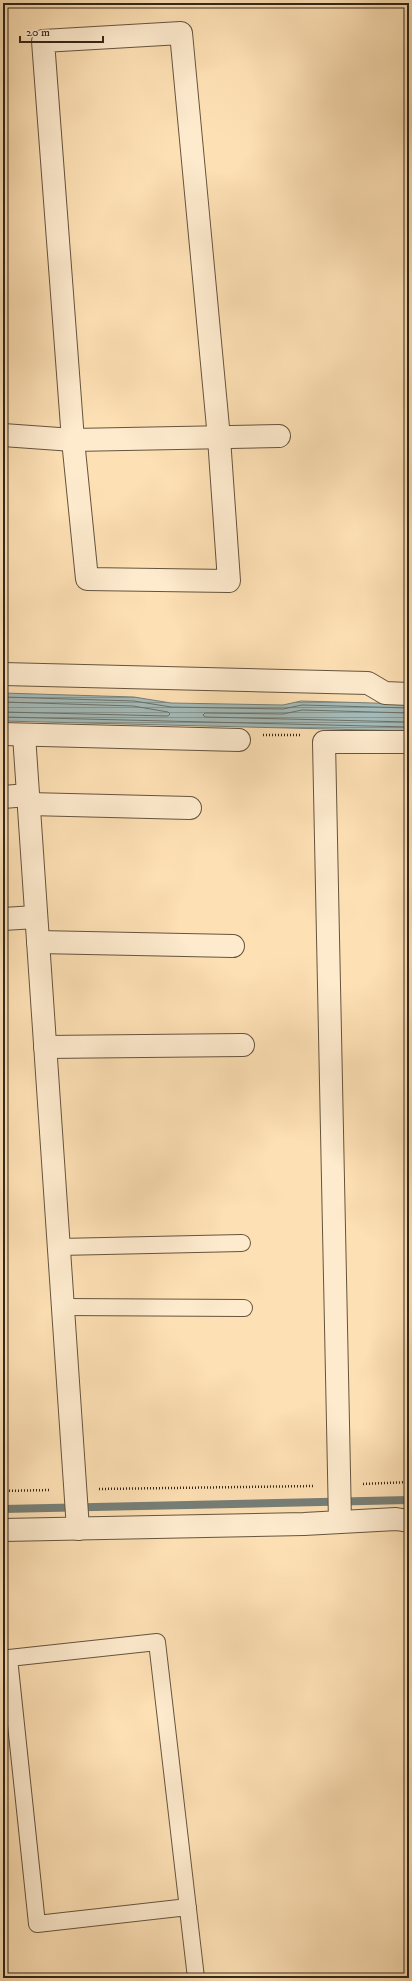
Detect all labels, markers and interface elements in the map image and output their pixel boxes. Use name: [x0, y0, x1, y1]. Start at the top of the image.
scale bar: [20, 18, 103, 44]
text: 20 m: [26, 25, 50, 40]

